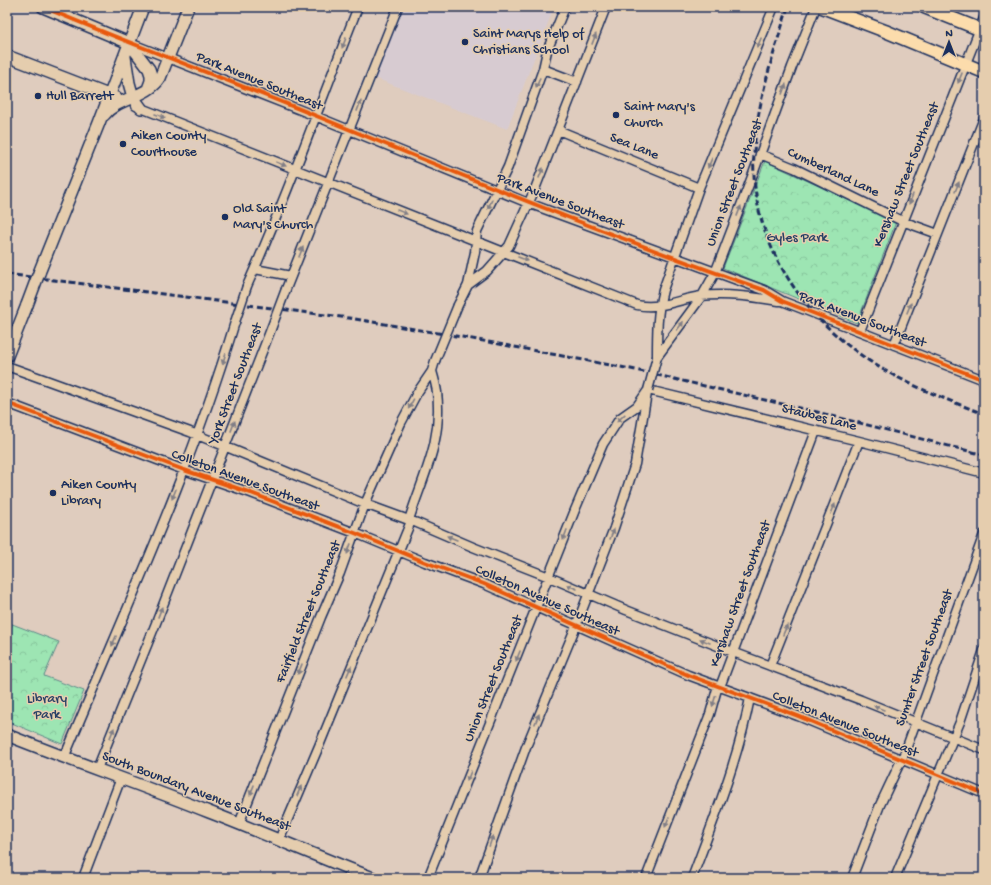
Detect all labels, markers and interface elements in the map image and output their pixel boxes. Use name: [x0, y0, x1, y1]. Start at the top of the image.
north arrow: [929, 22, 969, 62]
place label: Saint Marys Help of Christians School: [473, 26, 586, 59]
text: N: [945, 28, 953, 40]
one-way arrow: [591, 32, 597, 44]
marker: Saint Marys Help of Christians School: [460, 37, 470, 47]
one-way arrow: [756, 37, 763, 49]
one-way arrow: [340, 38, 346, 50]
street label: Park Avenue Southeast: [192, 48, 326, 116]
one-way arrow: [957, 73, 963, 84]
one-way arrow: [534, 78, 540, 90]
one-way arrow: [782, 82, 788, 94]
place label: Hull Barrett: [46, 88, 115, 105]
marker: Hull Barrett: [33, 91, 43, 101]
one-way arrow: [357, 99, 363, 111]
place label: Saint Mary's Church: [624, 99, 696, 132]
street label: Kershaw Street Southeast: [870, 99, 944, 250]
marker: Saint Mary's Church: [611, 110, 621, 120]
one-way arrow: [155, 113, 167, 119]
street label: Union Street Southeast: [703, 116, 768, 249]
place label: Aiken County Courthouse: [131, 128, 207, 161]
street label: Sea Lane: [607, 129, 662, 165]
marker: Aiken County Courthouse: [118, 139, 128, 149]
street label: Cumberland Lane: [784, 144, 882, 202]
one-way arrow: [706, 158, 712, 170]
one-way arrow: [276, 162, 288, 168]
one-way arrow: [539, 166, 545, 178]
street label: Park Avenue Southeast: [493, 170, 627, 235]
one-way arrow: [954, 181, 960, 193]
one-way arrow: [908, 193, 914, 205]
one-way arrow: [487, 198, 493, 210]
place label: Old Saint Mary's Church: [233, 201, 314, 234]
one-way arrow: [737, 204, 743, 216]
one-way arrow: [396, 209, 407, 215]
marker: Old Saint Mary's Church: [220, 212, 230, 222]
park label: Gyles Park: [766, 230, 829, 247]
one-way arrow: [298, 246, 304, 258]
one-way arrow: [518, 257, 530, 263]
street label: Park Avenue Southeast: [795, 288, 929, 353]
one-way arrow: [906, 302, 912, 314]
street label: York Street Southeast: [204, 320, 267, 449]
one-way arrow: [676, 320, 685, 331]
one-way arrow: [221, 354, 227, 366]
one-way arrow: [408, 398, 415, 410]
street label: Staubes Lane: [780, 401, 859, 436]
one-way arrow: [616, 414, 626, 423]
one-way arrow: [231, 420, 237, 432]
street label: Colleton Avenue Southeast: [169, 446, 322, 516]
place label: Aiken County Library: [61, 477, 137, 510]
marker: Aiken County Library: [48, 488, 58, 498]
one-way arrow: [171, 489, 177, 501]
one-way arrow: [830, 502, 836, 514]
street label: Kershaw Street Southeast: [707, 517, 776, 670]
one-way arrow: [609, 527, 615, 539]
one-way arrow: [562, 529, 568, 541]
one-way arrow: [445, 535, 457, 541]
street label: Fairfield Street Southeast: [272, 537, 346, 687]
one-way arrow: [346, 543, 352, 555]
street label: Colleton Avenue Southeast: [472, 561, 623, 641]
one-way arrow: [567, 584, 578, 590]
street label: Sumter Street Southeast: [892, 586, 958, 729]
one-way arrow: [158, 606, 164, 618]
street label: Union Street Southeast: [461, 612, 528, 745]
one-way arrow: [782, 624, 788, 635]
one-way arrow: [111, 635, 117, 646]
one-way arrow: [699, 638, 711, 644]
one-way arrow: [514, 650, 520, 662]
one-way arrow: [297, 664, 303, 676]
one-way arrow: [346, 666, 352, 677]
street label: Colleton Avenue Southeast: [769, 688, 922, 763]
park label: Library Park: [27, 691, 67, 724]
one-way arrow: [711, 696, 717, 708]
one-way arrow: [873, 704, 885, 710]
one-way arrow: [535, 713, 541, 725]
one-way arrow: [109, 727, 115, 739]
street label: South Boundary Avenue Southeast: [99, 748, 294, 836]
one-way arrow: [466, 771, 472, 782]
one-way arrow: [249, 785, 255, 797]
one-way arrow: [297, 785, 303, 797]
one-way arrow: [663, 817, 669, 829]
one-way arrow: [489, 835, 495, 847]

